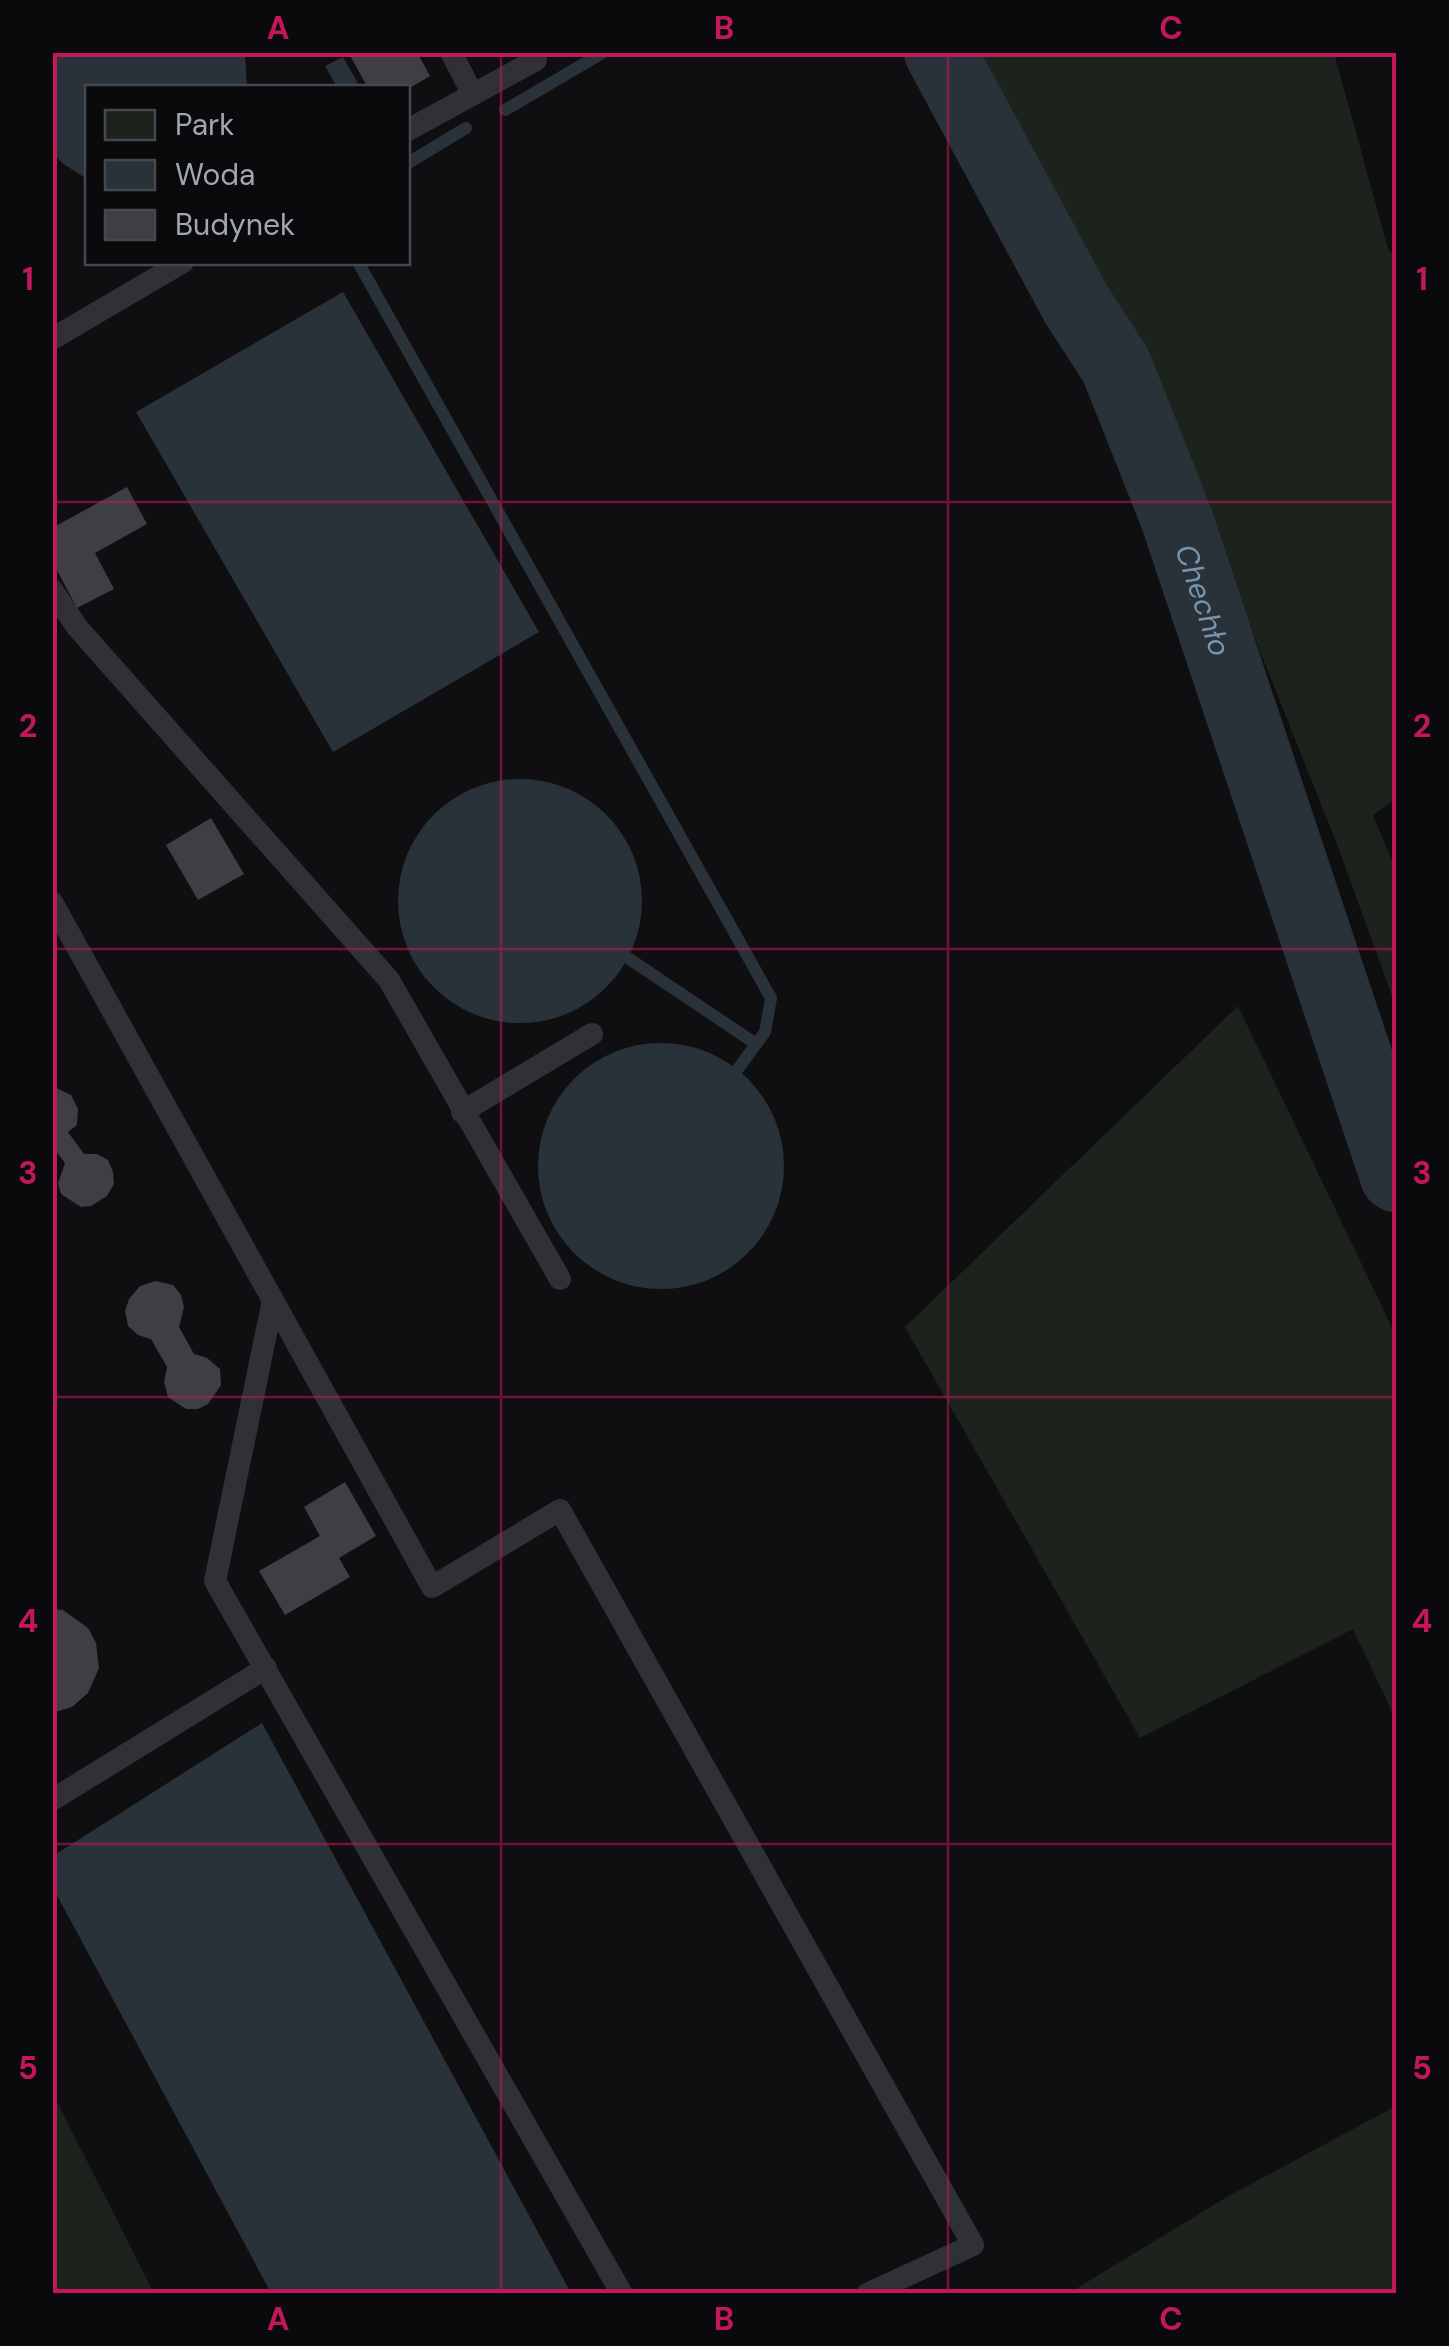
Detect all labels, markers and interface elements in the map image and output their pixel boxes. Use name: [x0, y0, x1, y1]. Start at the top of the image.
text: A: [267, 7, 289, 49]
text: B: [714, 7, 734, 49]
text: C: [1159, 7, 1183, 49]
legend: [85, 85, 410, 265]
text: Park: [175, 105, 234, 144]
text: Woda: [175, 155, 255, 194]
text: Budynek: [175, 205, 295, 244]
text: 1: [22, 258, 34, 300]
text: 1: [1416, 258, 1428, 300]
water label: Chechło: [1167, 539, 1241, 661]
text: 2: [19, 705, 37, 747]
text: 2: [1413, 705, 1431, 747]
text: 3: [18, 1152, 38, 1194]
text: 3: [1412, 1152, 1432, 1194]
text: 4: [18, 1600, 38, 1642]
text: 4: [1412, 1600, 1432, 1642]
text: 5: [18, 2047, 38, 2089]
text: 5: [1412, 2047, 1432, 2089]
text: A: [267, 2298, 289, 2340]
text: B: [714, 2298, 734, 2340]
text: C: [1159, 2298, 1183, 2340]

